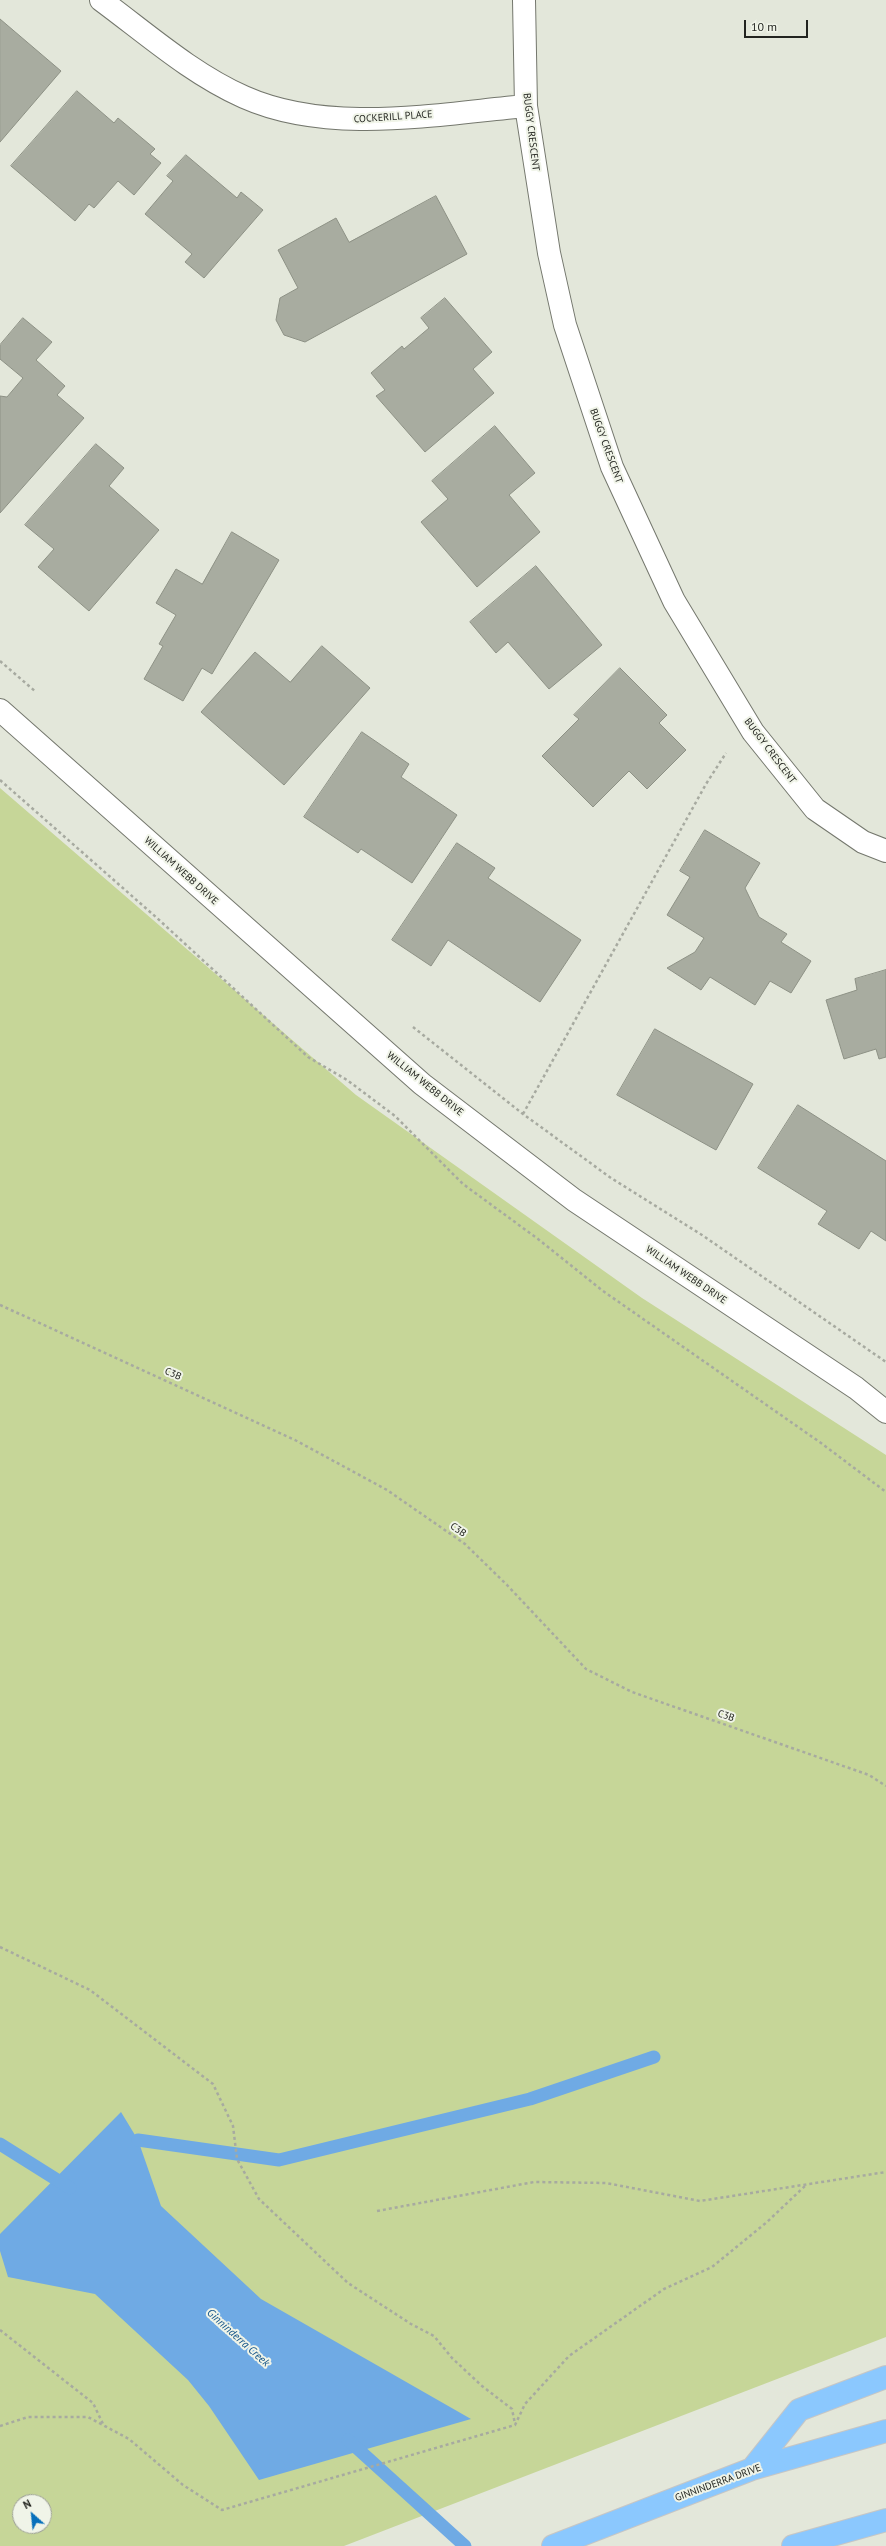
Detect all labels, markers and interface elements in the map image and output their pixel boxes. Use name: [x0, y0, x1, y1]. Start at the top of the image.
scale bar: [746, 12, 810, 38]
text: 10 m: [751, 19, 777, 34]
street label: BUGGY CRESCENT: [520, 92, 542, 172]
street label: COCKERILL PLACE: [353, 108, 433, 126]
street label: BUGGY CRESCENT: [587, 407, 625, 485]
street label: BUGGY CRESCENT: [742, 716, 798, 786]
street label: WILLIAM WEBB DRIVE: [142, 835, 220, 907]
street label: WILLIAM WEBB DRIVE: [384, 1049, 466, 1119]
street label: WILLIAM WEBB DRIVE: [643, 1243, 729, 1307]
street label: C3B: [163, 1365, 183, 1383]
street label: C3B: [448, 1520, 468, 1540]
street label: C3B: [716, 1708, 736, 1724]
water label: Ginninderra Creek: [204, 2306, 272, 2370]
street label: GINNINDERRA DRIVE: [673, 2462, 763, 2504]
north arrow: [12, 2494, 52, 2534]
text: N: [21, 2496, 33, 2512]

